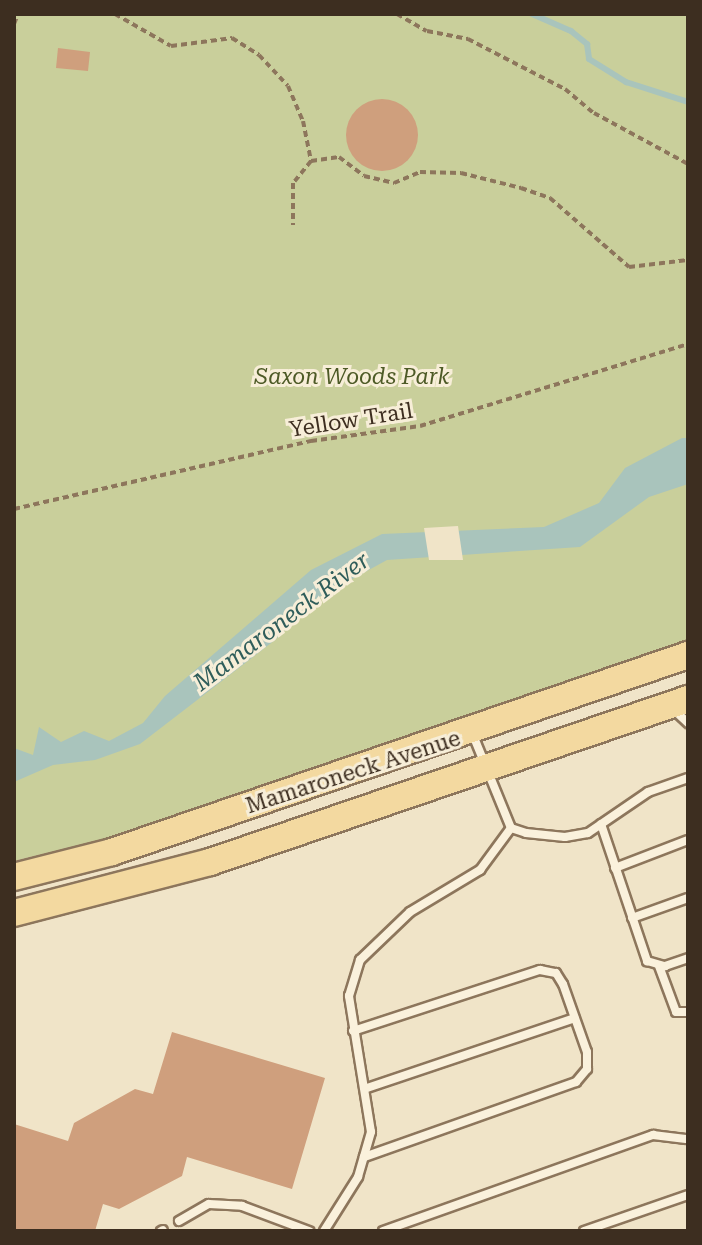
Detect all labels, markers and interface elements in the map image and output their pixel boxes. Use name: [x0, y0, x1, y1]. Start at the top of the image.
park label: Saxon Woods Park: [255, 364, 449, 390]
street label: Yellow Trail: [287, 397, 415, 443]
water label: Mamaroneck River: [188, 546, 376, 698]
street label: Mamaroneck Avenue: [242, 725, 464, 819]

